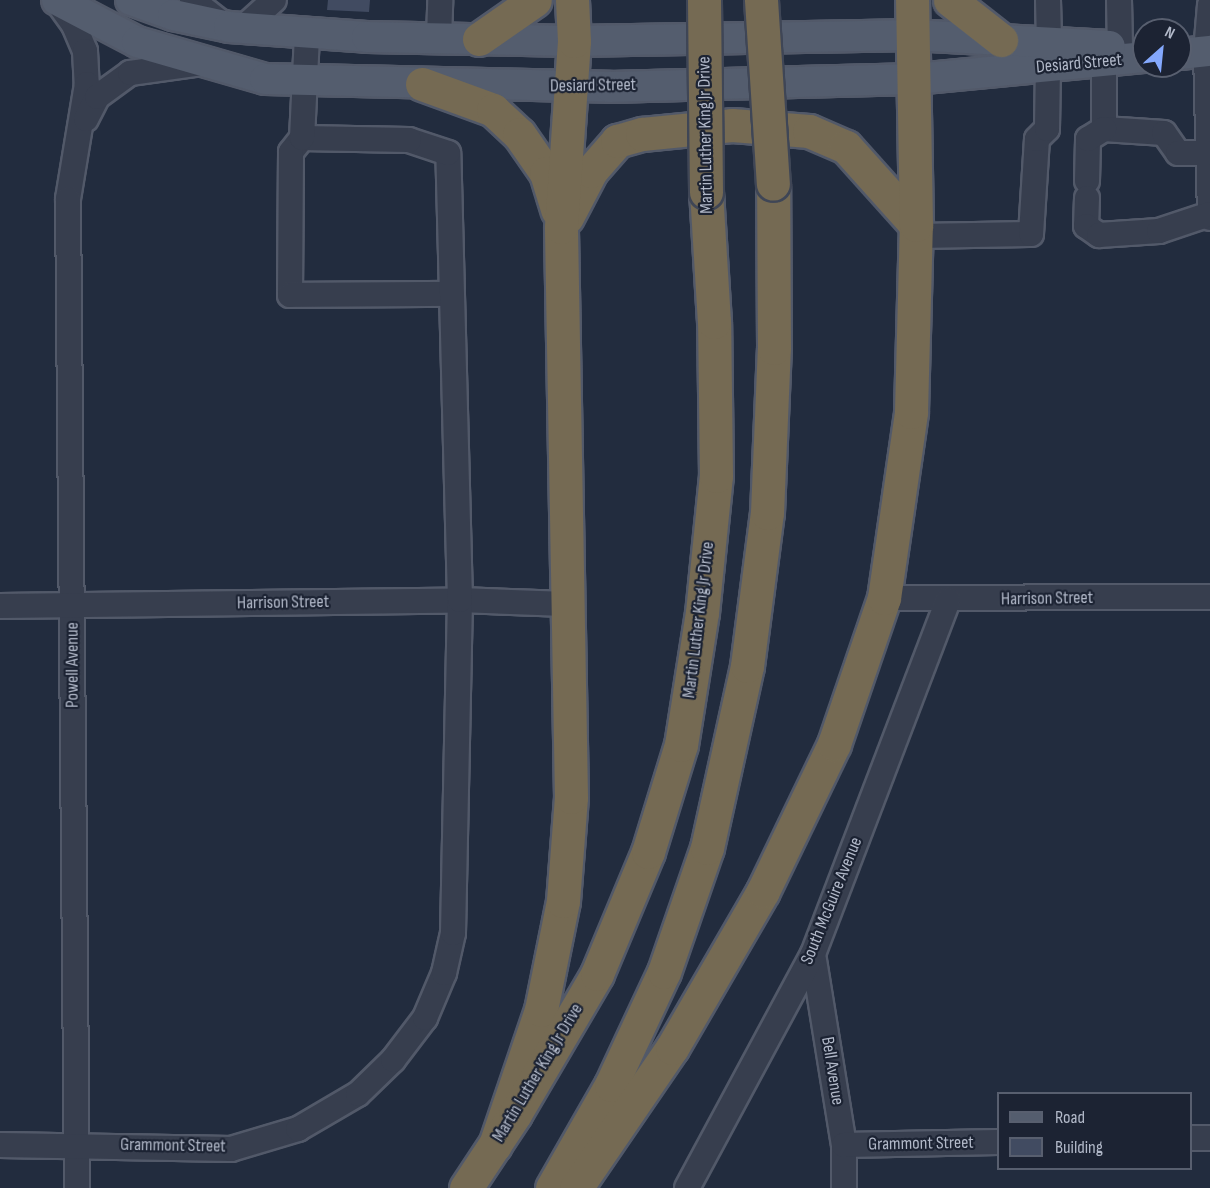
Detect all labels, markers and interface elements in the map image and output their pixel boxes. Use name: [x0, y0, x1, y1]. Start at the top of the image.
north arrow: [1132, 18, 1192, 78]
text: N: [1161, 23, 1178, 44]
street label: Desiard Street: [1035, 49, 1123, 79]
street label: Martin Luther King Jr Drive: [694, 56, 718, 214]
street label: Desiard Street: [550, 74, 636, 98]
street label: Martin Luther King Jr Drive: [679, 541, 719, 699]
street label: Harrison Street: [1001, 587, 1093, 611]
street label: Harrison Street: [237, 591, 329, 615]
street label: Powell Avenue: [62, 622, 84, 708]
street label: South McGuire Avenue: [797, 834, 867, 968]
street label: Martin Luther King Jr Drive: [488, 1000, 588, 1146]
street label: Bell Avenue: [816, 1035, 848, 1107]
legend: [997, 1092, 1192, 1170]
text: Road: [1055, 1107, 1085, 1128]
street label: Grammont Street: [868, 1132, 974, 1156]
street label: Grammont Street: [120, 1134, 226, 1158]
text: Building: [1055, 1137, 1103, 1158]

